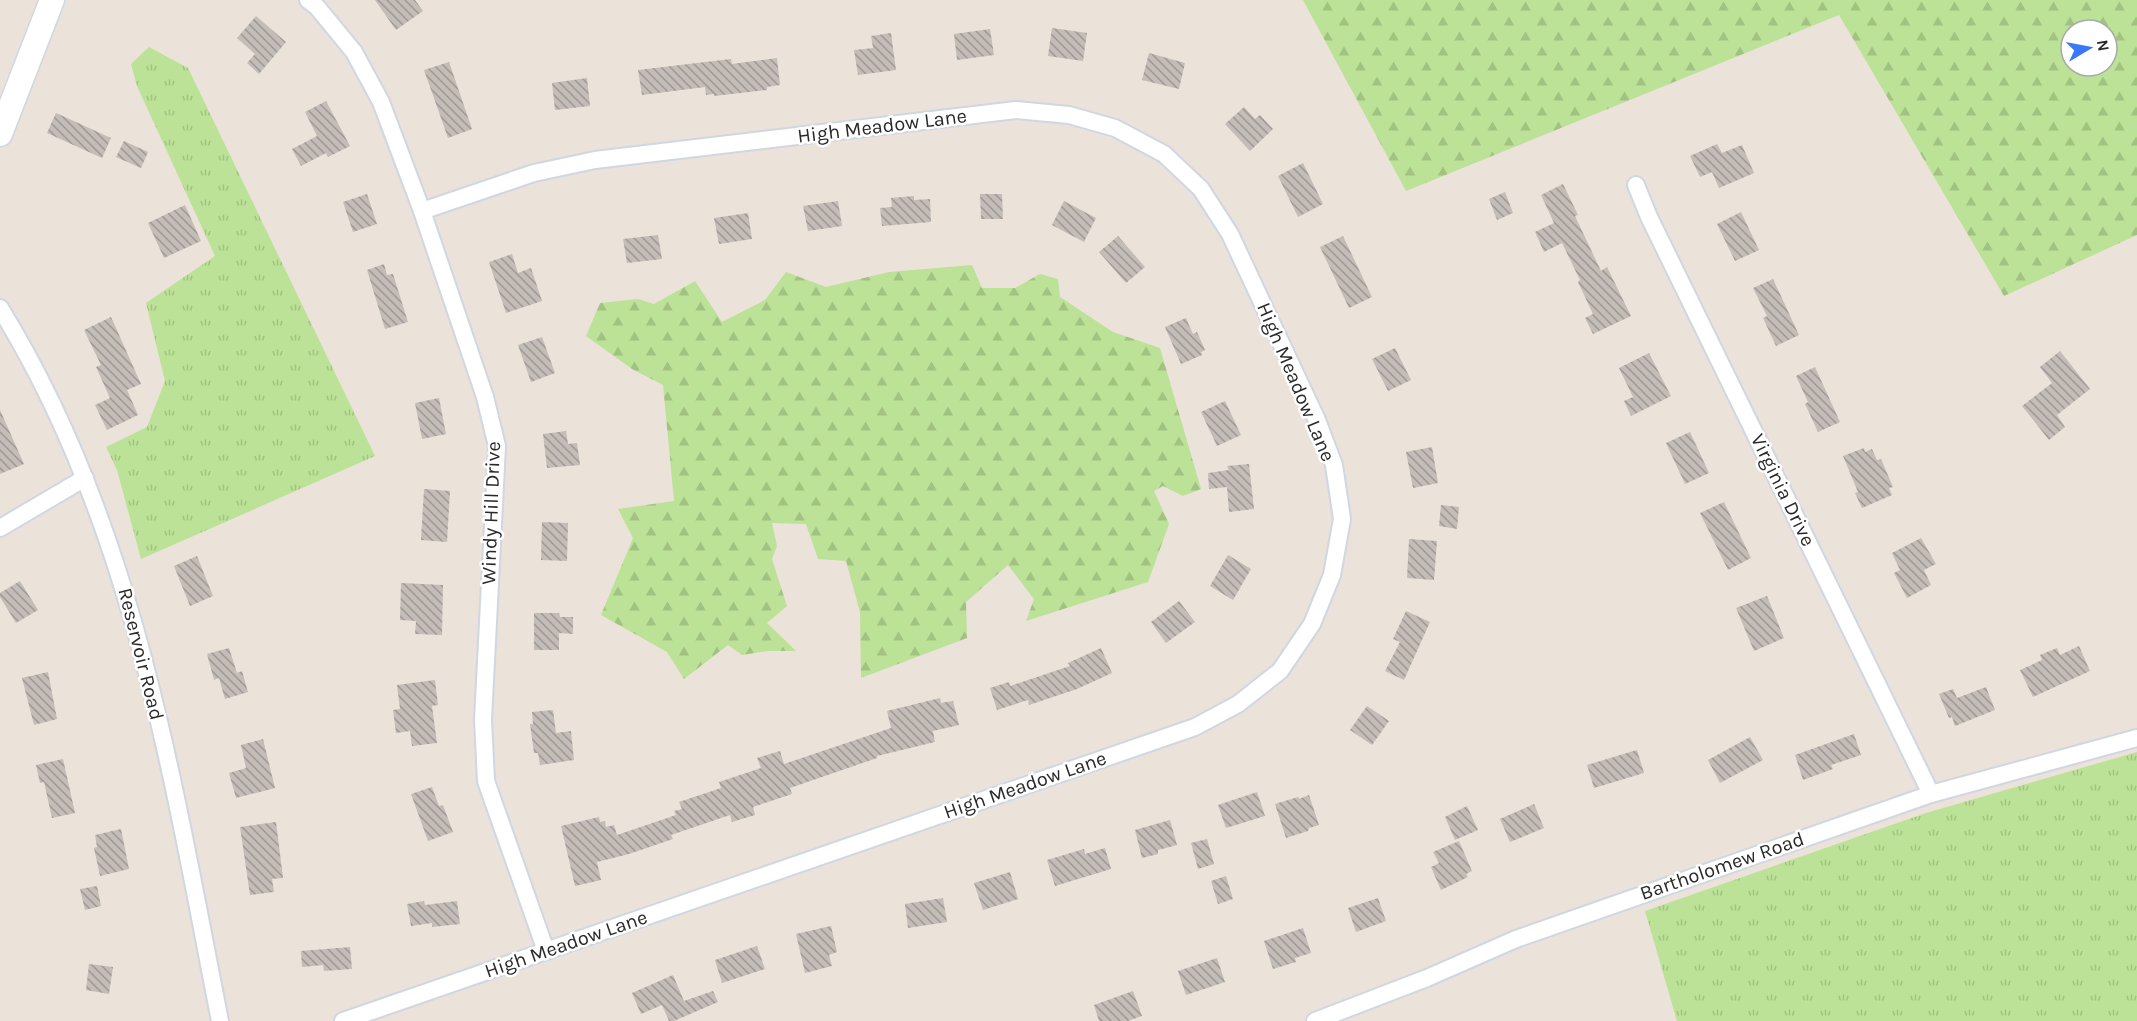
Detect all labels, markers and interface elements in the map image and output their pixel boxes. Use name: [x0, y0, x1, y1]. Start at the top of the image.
north arrow: [2059, 18, 2119, 78]
text: N: [2093, 38, 2114, 53]
street label: High Meadow Lane: [796, 104, 968, 148]
street label: High Meadow Lane: [1252, 299, 1340, 465]
street label: Virginia Drive: [1746, 430, 1820, 550]
street label: Windy Hill Drive: [477, 441, 505, 585]
street label: Reservoir Road: [113, 585, 169, 723]
street label: High Meadow Lane: [941, 746, 1109, 824]
street label: Bartholomew Road: [1637, 827, 1807, 905]
street label: High Meadow Lane: [482, 905, 650, 983]

